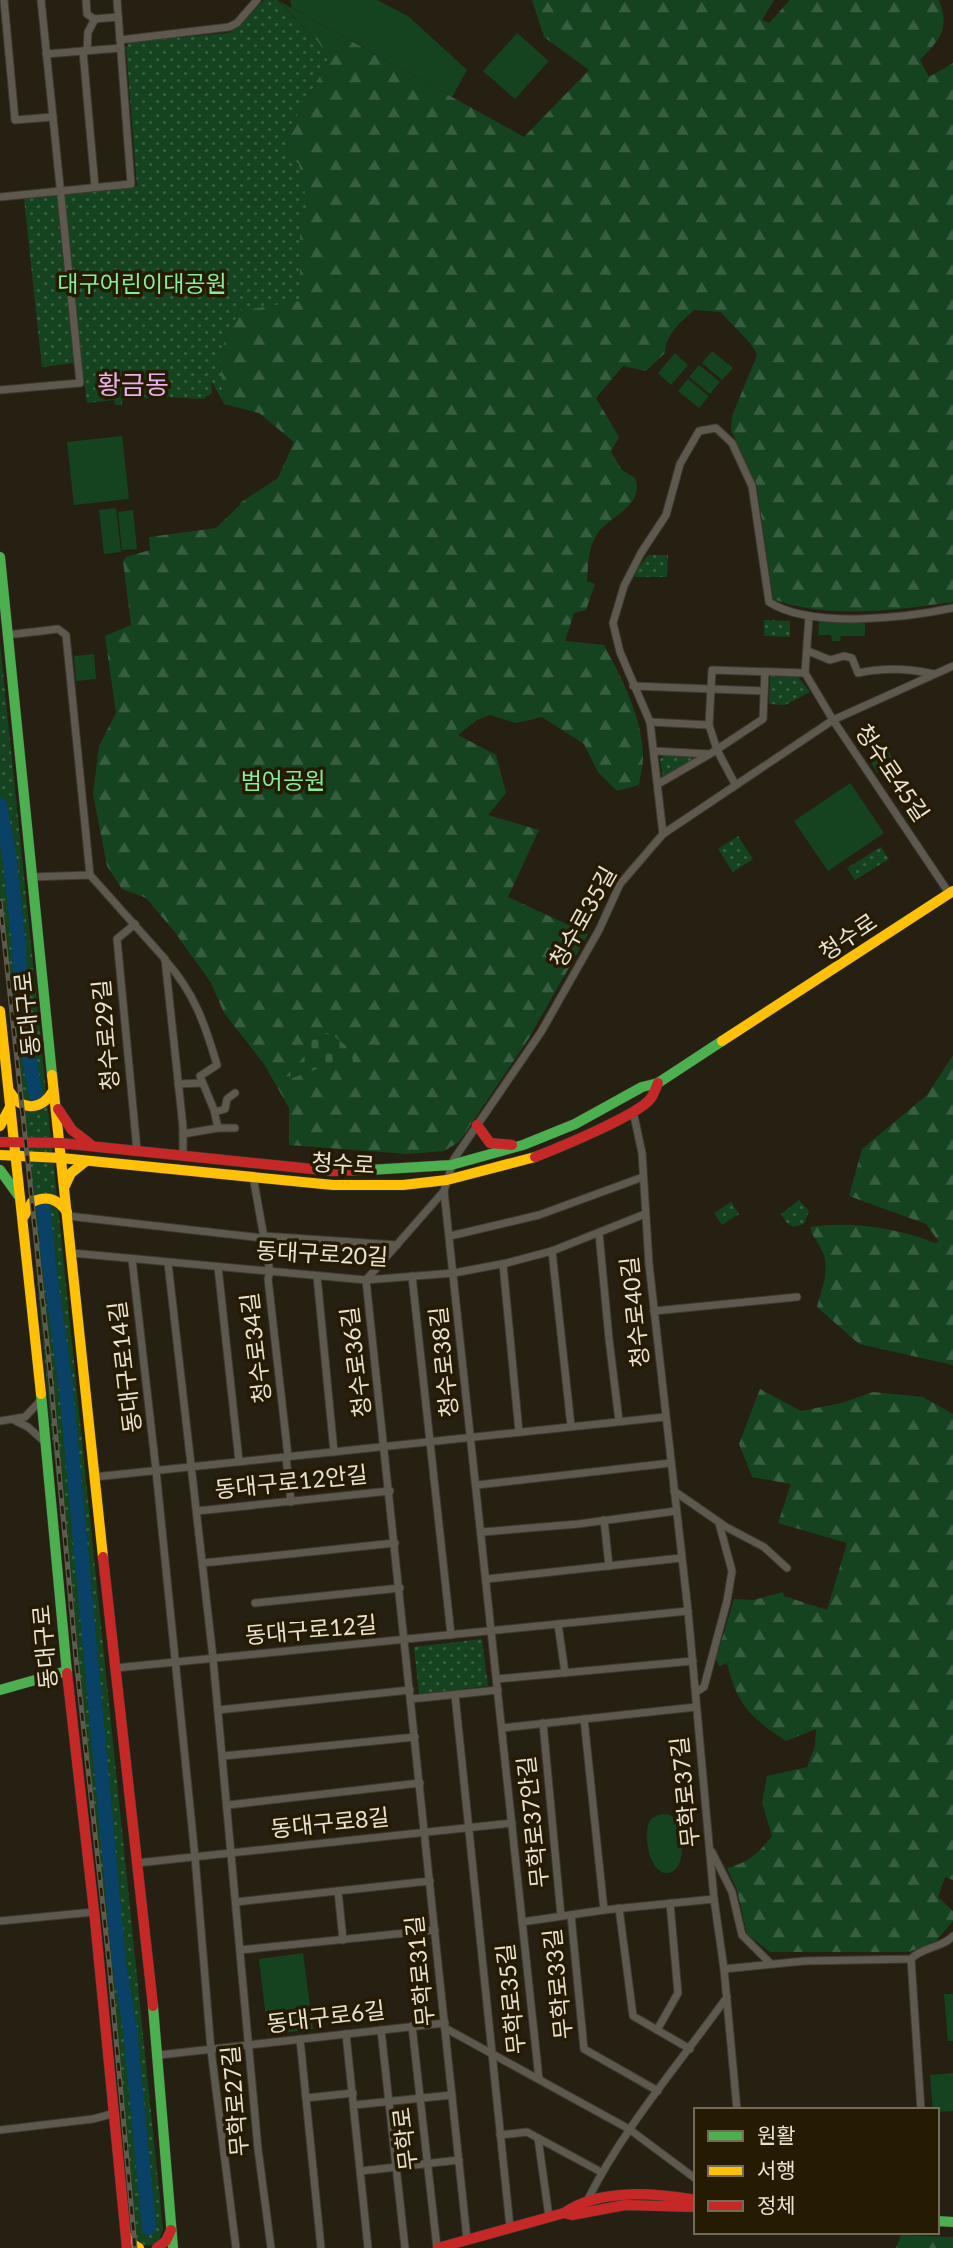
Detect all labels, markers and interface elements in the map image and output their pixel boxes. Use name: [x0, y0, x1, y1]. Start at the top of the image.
park label: 대구어린이대공원: [57, 269, 227, 297]
district label: 황금동: [97, 368, 169, 400]
street label: 청수로45길: [850, 718, 936, 826]
park label: 범어공원: [241, 766, 325, 794]
street label: 청수로35길: [543, 861, 621, 972]
street label: 청수로: [813, 907, 882, 966]
street label: 동대구로: [8, 971, 44, 1058]
street label: 청수로29길: [86, 978, 124, 1092]
street label: 청수로: [311, 1147, 375, 1179]
street label: 동대구로20길: [255, 1236, 389, 1270]
street label: 청수로40길: [614, 1255, 654, 1369]
street label: 청수로34길: [234, 1291, 276, 1405]
street label: 동대구로14길: [102, 1300, 146, 1435]
street label: 청수로36길: [334, 1305, 376, 1419]
street label: 청수로38길: [423, 1305, 463, 1419]
street label: 동대구로12안길: [213, 1459, 369, 1503]
street label: 동대구로: [26, 1604, 62, 1690]
street label: 동대구로12길: [244, 1609, 378, 1649]
street label: 무학로37길: [664, 1735, 704, 1849]
street label: 무학로37안길: [511, 1755, 553, 1889]
street label: 동대구로8길: [269, 1802, 391, 1842]
street label: 무학로31길: [399, 1914, 439, 2028]
street label: 무학로33길: [537, 1927, 577, 2041]
street label: 무학로35길: [490, 1942, 530, 2056]
street label: 동대구로6길: [265, 1995, 387, 2037]
street label: 무학로27길: [215, 2044, 253, 2158]
street label: 무학로: [386, 2106, 422, 2172]
legend: [694, 2108, 939, 2234]
text: 원활: [757, 2122, 796, 2147]
text: 서행: [757, 2157, 796, 2182]
text: 정체: [757, 2192, 796, 2217]

